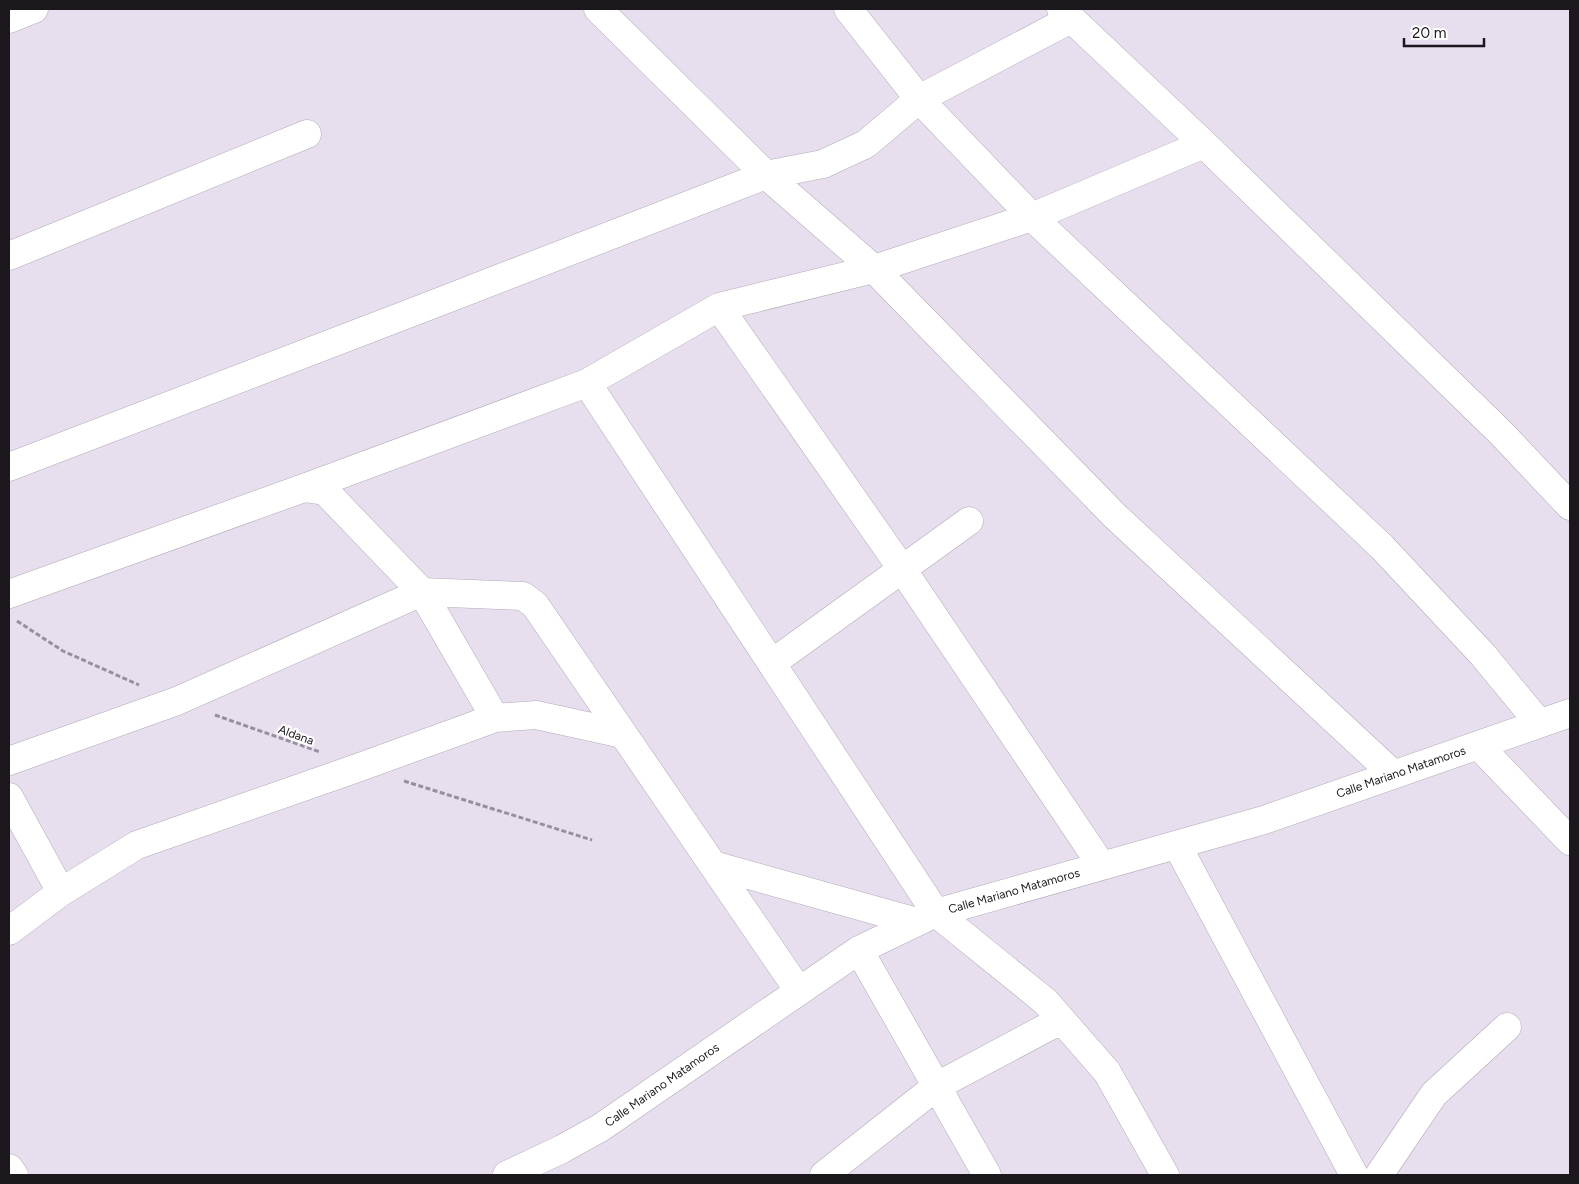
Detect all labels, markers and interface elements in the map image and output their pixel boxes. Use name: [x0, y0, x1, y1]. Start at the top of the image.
scale bar: [1404, 15, 1484, 47]
text: 20 m: [1412, 24, 1446, 42]
street label: Aldana: [276, 722, 316, 748]
street label: Calle Mariano Matamoros: [1334, 743, 1468, 801]
street label: Calle Mariano Matamoros: [947, 865, 1082, 916]
street label: Calle Mariano Matamoros: [602, 1040, 722, 1130]

